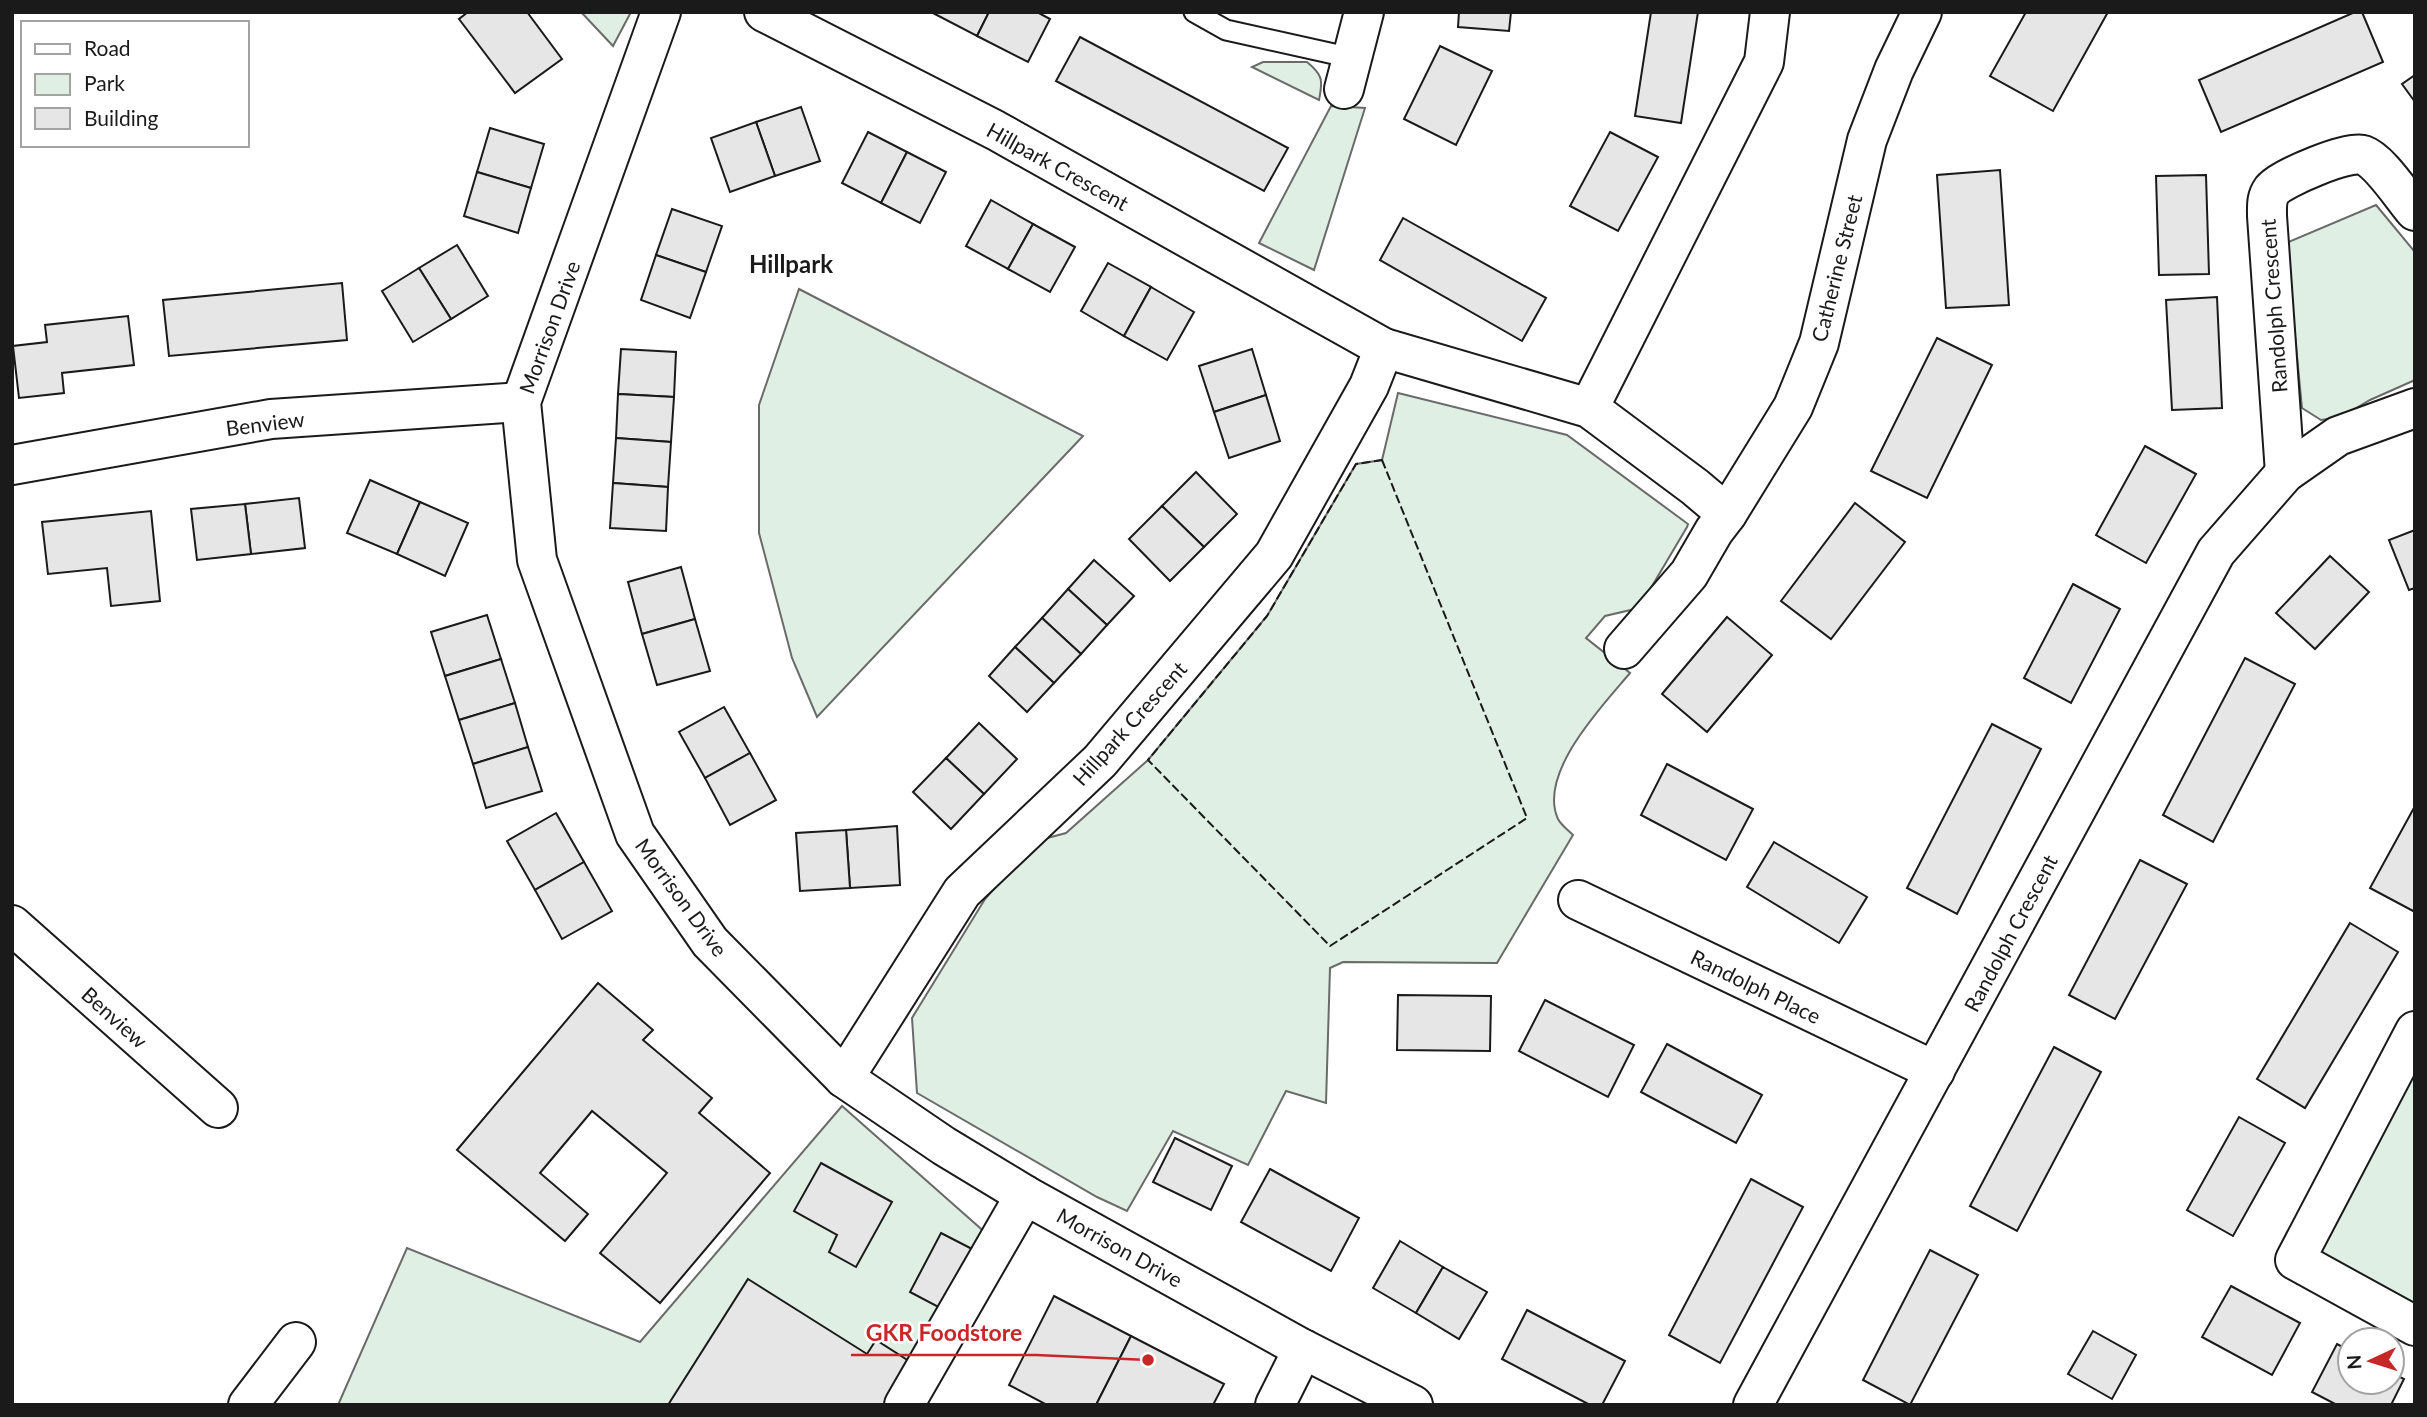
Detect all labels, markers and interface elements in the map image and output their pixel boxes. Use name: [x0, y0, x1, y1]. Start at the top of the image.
legend: [21, 21, 248, 147]
text: Road: [84, 35, 131, 60]
text: Park: [84, 70, 125, 95]
text: Building: [84, 105, 159, 130]
street label: Hillpark Crescent: [983, 117, 1134, 215]
street label: Catherine Street: [1806, 191, 1866, 344]
street label: Randolph Crescent: [2254, 218, 2292, 394]
district label: Hillpark: [749, 249, 833, 278]
street label: Morrison Drive: [513, 257, 585, 397]
street label: Benview: [224, 406, 306, 440]
street label: Hillpark Crescent: [1067, 656, 1192, 790]
street label: Morrison Drive: [631, 833, 733, 961]
street label: Randolph Crescent: [1958, 850, 2062, 1016]
street label: Randolph Place: [1687, 944, 1825, 1028]
street label: Benview: [77, 981, 153, 1053]
street label: Morrison Drive: [1053, 1202, 1187, 1292]
callout: GKR Foodstore: [851, 1311, 1036, 1355]
text: GKR Foodstore: [866, 1318, 1022, 1346]
north arrow: [2336, 1326, 2406, 1396]
text: N: [2342, 1354, 2366, 1370]

